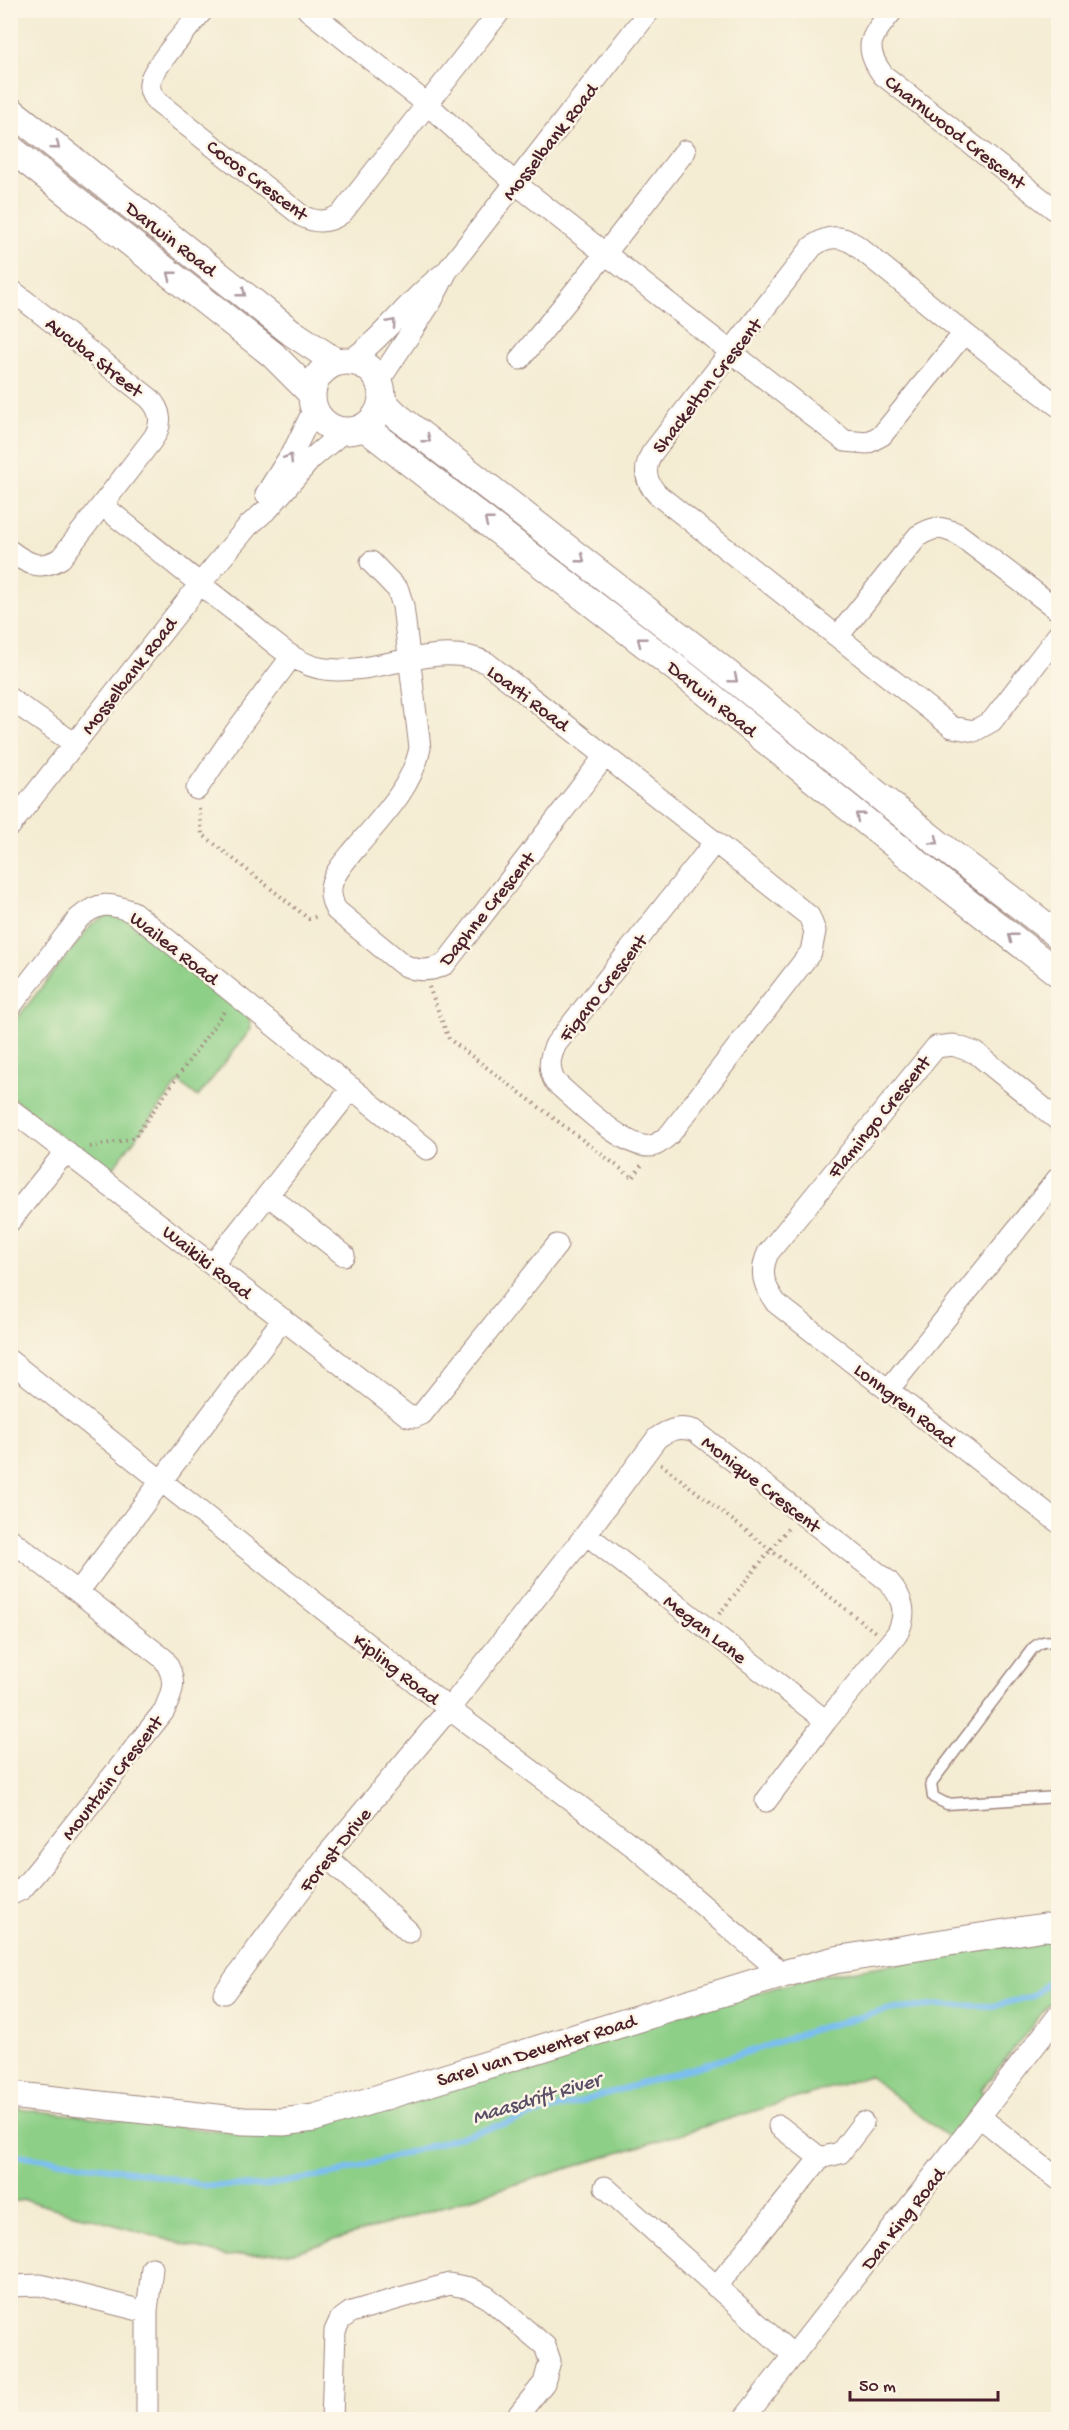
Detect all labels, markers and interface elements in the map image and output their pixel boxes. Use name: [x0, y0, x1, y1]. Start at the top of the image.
street label: Charnwood Crescent: [879, 72, 1030, 197]
street label: Mosselbank Road: [499, 78, 606, 206]
street label: Cocos Crescent: [201, 136, 313, 228]
one-way arrow: [50, 139, 61, 150]
street label: Darwin Road: [118, 197, 222, 285]
one-way arrow: [167, 271, 178, 282]
one-way arrow: [236, 286, 247, 297]
street label: Aucuba Street: [40, 314, 148, 405]
street label: Shackelton Crescent: [649, 314, 770, 459]
one-way arrow: [385, 318, 396, 329]
one-way arrow: [420, 432, 431, 443]
one-way arrow: [281, 454, 293, 464]
one-way arrow: [484, 518, 495, 529]
one-way arrow: [574, 551, 585, 562]
street label: Mosselbank Road: [78, 612, 185, 740]
one-way arrow: [637, 638, 648, 649]
street label: Darwin Road: [660, 656, 762, 745]
street label: Loarti Road: [481, 661, 574, 739]
one-way arrow: [727, 672, 738, 683]
one-way arrow: [855, 812, 866, 823]
one-way arrow: [928, 833, 939, 844]
street label: Daphne Crescent: [435, 847, 543, 973]
street label: Wailea Road: [124, 908, 224, 993]
street label: Figaro Crescent: [555, 930, 655, 1048]
one-way arrow: [1008, 933, 1019, 944]
street label: Flamingo Crescent: [824, 1051, 938, 1185]
street label: Waikiki Road: [156, 1222, 257, 1307]
street label: Lonngren Road: [848, 1360, 961, 1455]
street label: Monique Crescent: [696, 1432, 825, 1541]
street label: Megan Lane: [658, 1591, 751, 1671]
street label: Kipling Road: [347, 1630, 444, 1713]
street label: Mountain Crescent: [58, 1711, 171, 1846]
street label: Forest Drive: [295, 1804, 378, 1899]
street label: Sarel van Deventer Road: [435, 2010, 642, 2094]
water label: Maasdrift River: [470, 2068, 609, 2132]
street label: Dan King Road: [857, 2163, 953, 2277]
scale bar: [850, 2364, 998, 2402]
text: 50 m: [859, 2377, 896, 2398]

